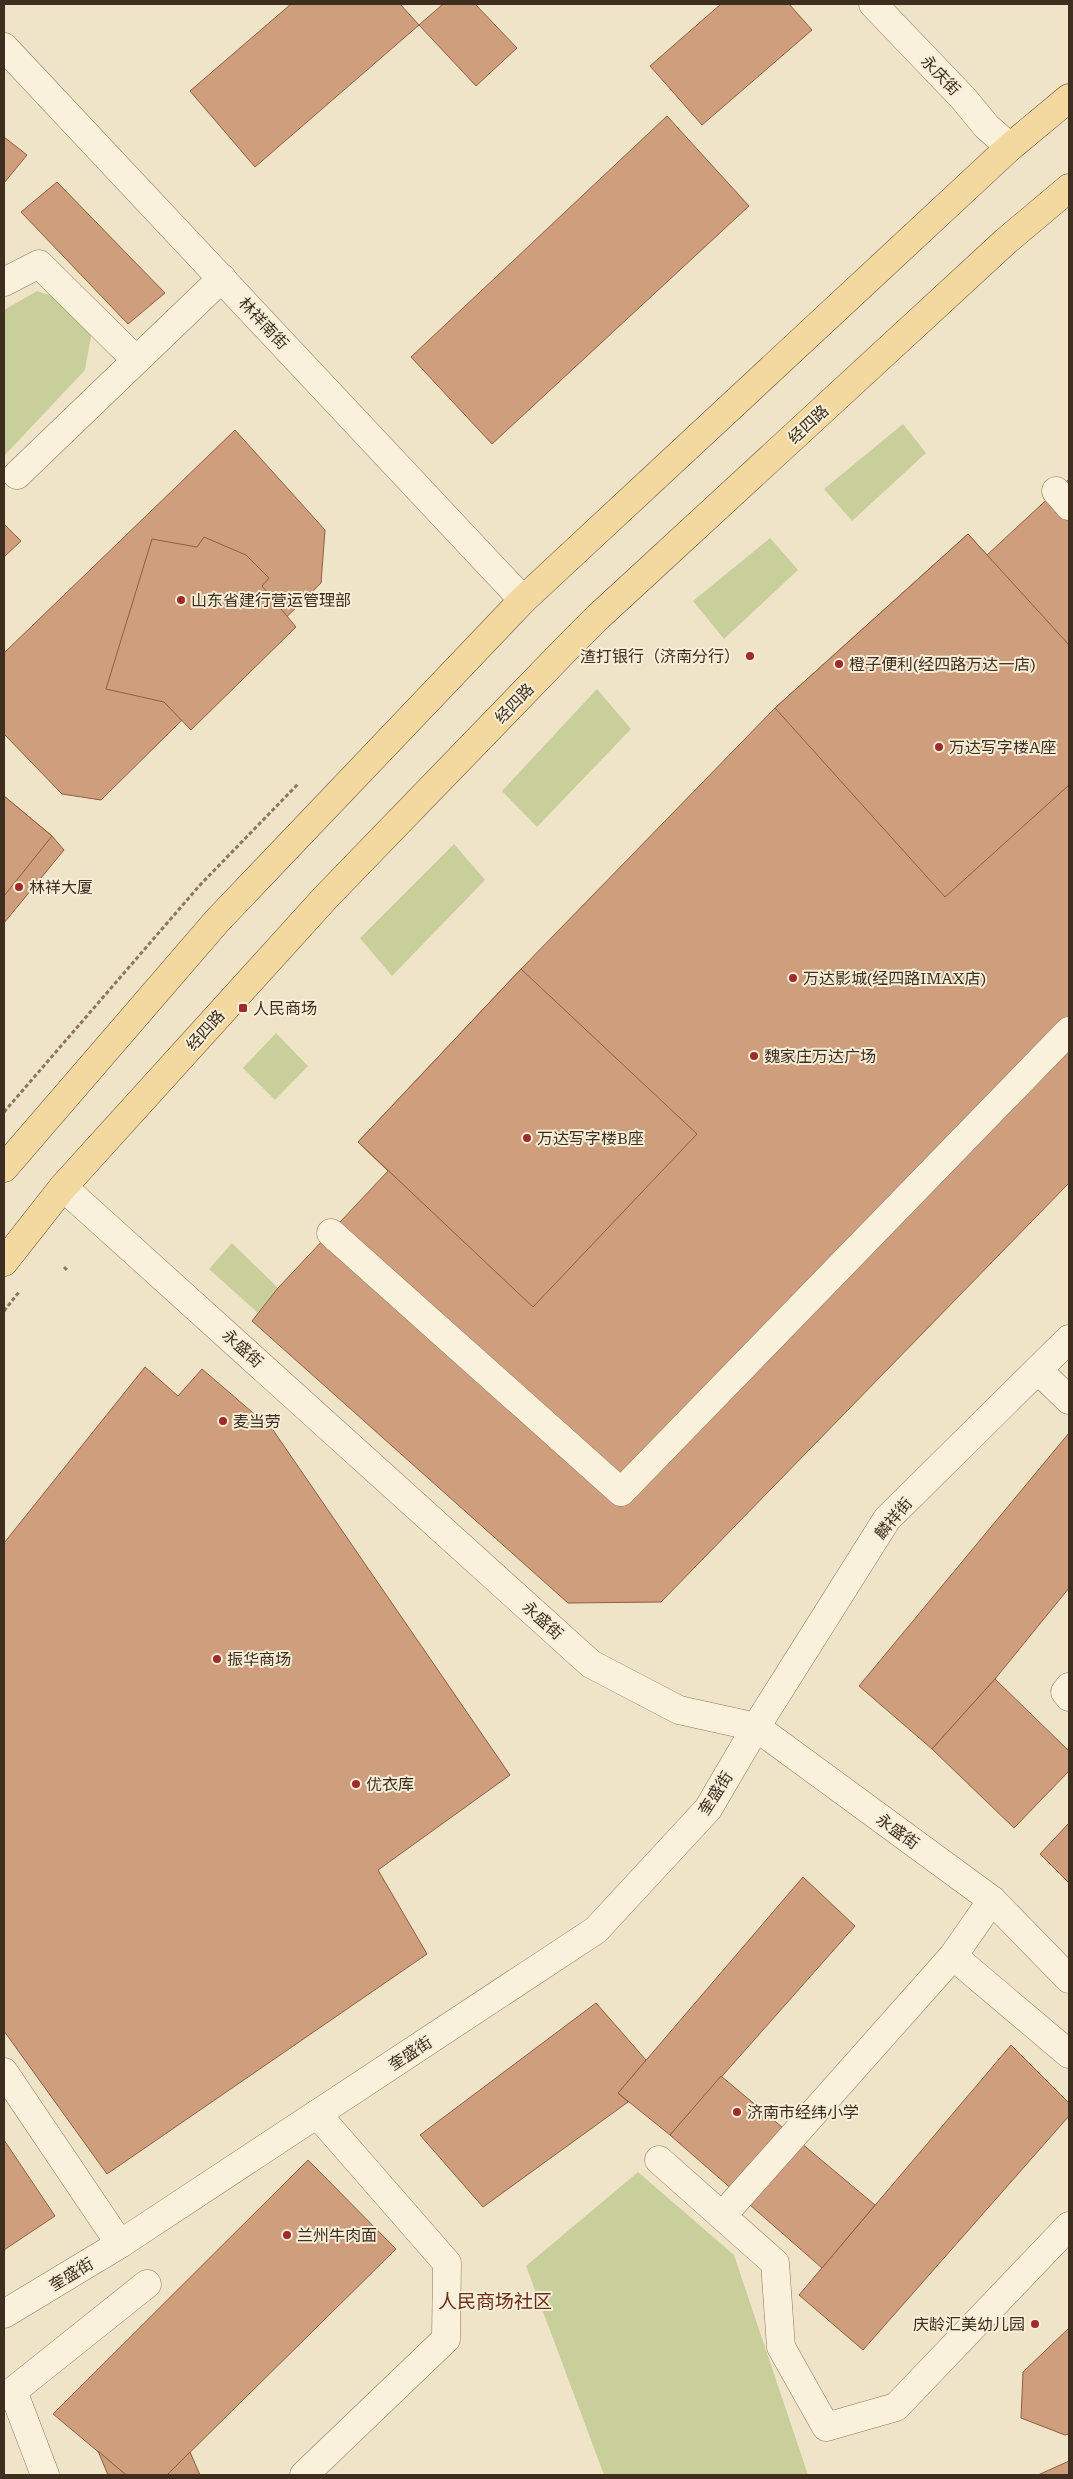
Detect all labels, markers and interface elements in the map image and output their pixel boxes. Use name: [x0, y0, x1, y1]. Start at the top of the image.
street label: 永庆街: [917, 51, 964, 99]
street label: 林祥南街: [235, 293, 292, 353]
street label: 经四路: [784, 401, 832, 448]
place label: 山东省建行营运管理部: [191, 591, 351, 610]
marker: 山东省建行营运管理部: [175, 594, 187, 606]
place label: 渣打银行（济南分行）: [580, 647, 740, 666]
marker: 渣打银行（济南分行）: [744, 650, 756, 662]
place label: 橙子便利(经四路万达一店): [849, 655, 1035, 674]
marker: 橙子便利(经四路万达一店): [833, 658, 845, 670]
street label: 经四路: [491, 679, 538, 727]
place label: 万达写字楼A座: [949, 738, 1056, 757]
marker: 万达写字楼A座: [933, 741, 945, 753]
place label: 林祥大厦: [29, 878, 93, 897]
marker: 林祥大厦: [13, 881, 25, 893]
place label: 万达影城(经四路IMAX店): [803, 969, 986, 988]
marker: 万达影城(经四路IMAX店): [787, 972, 799, 984]
place label: 人民商场: [253, 999, 317, 1018]
marker: 人民商场: [237, 1002, 249, 1014]
street label: 经四路: [182, 1006, 228, 1055]
place label: 魏家庄万达广场: [764, 1047, 876, 1066]
marker: 魏家庄万达广场: [748, 1050, 760, 1062]
place label: 万达写字楼B座: [537, 1129, 644, 1148]
marker: 万达写字楼B座: [521, 1132, 533, 1144]
street label: 永盛街: [218, 1325, 267, 1371]
place label: 麦当劳: [233, 1412, 281, 1431]
marker: 麦当劳: [217, 1415, 229, 1427]
street label: 麟祥街: [871, 1494, 916, 1543]
street label: 永盛街: [518, 1597, 567, 1643]
place label: 振华商场: [227, 1650, 291, 1669]
marker: 振华商场: [211, 1653, 223, 1665]
street label: 奎盛街: [694, 1768, 736, 1819]
place label: 优衣库: [366, 1775, 414, 1794]
marker: 优衣库: [350, 1778, 362, 1790]
street label: 永盛街: [873, 1810, 923, 1853]
street label: 奎盛街: [385, 2032, 436, 2074]
place label: 济南市经纬小学: [747, 2103, 859, 2122]
marker: 济南市经纬小学: [731, 2106, 743, 2118]
place label: 兰州牛肉面: [297, 2226, 377, 2245]
marker: 兰州牛肉面: [281, 2229, 293, 2241]
street label: 奎盛街: [46, 2254, 97, 2295]
district label: 人民商场社区: [438, 2290, 552, 2313]
place label: 庆龄汇美幼儿园: [913, 2315, 1025, 2334]
marker: 庆龄汇美幼儿园: [1029, 2318, 1041, 2330]

